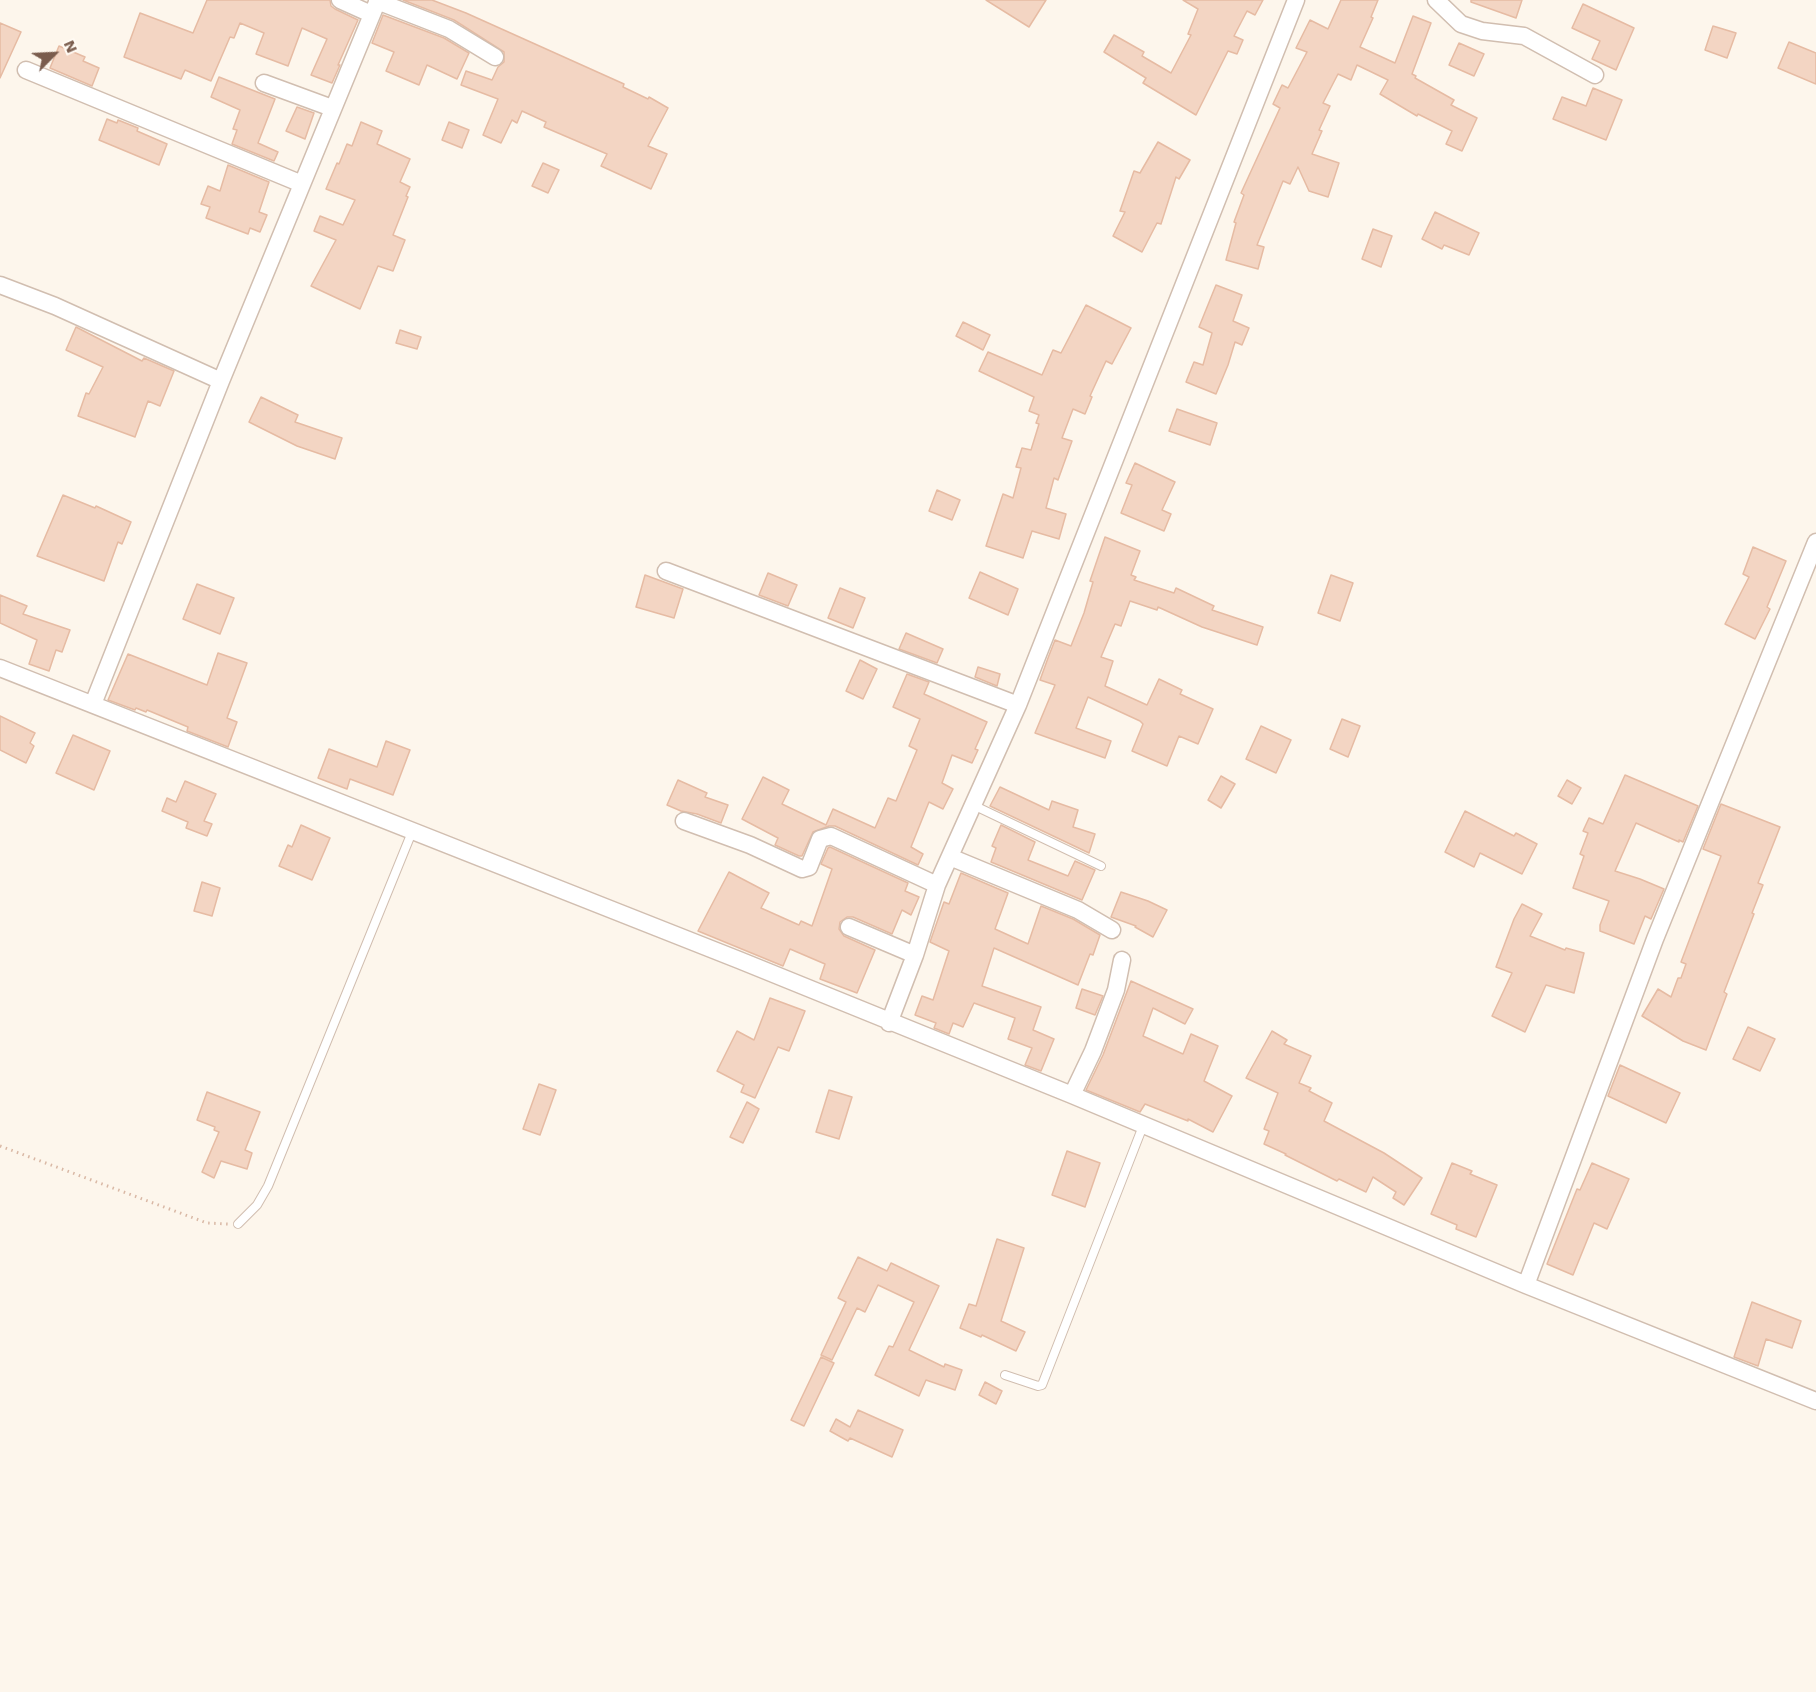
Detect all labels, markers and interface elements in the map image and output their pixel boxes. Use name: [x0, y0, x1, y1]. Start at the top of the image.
north arrow: [24, 24, 84, 84]
text: N: [60, 37, 82, 56]

